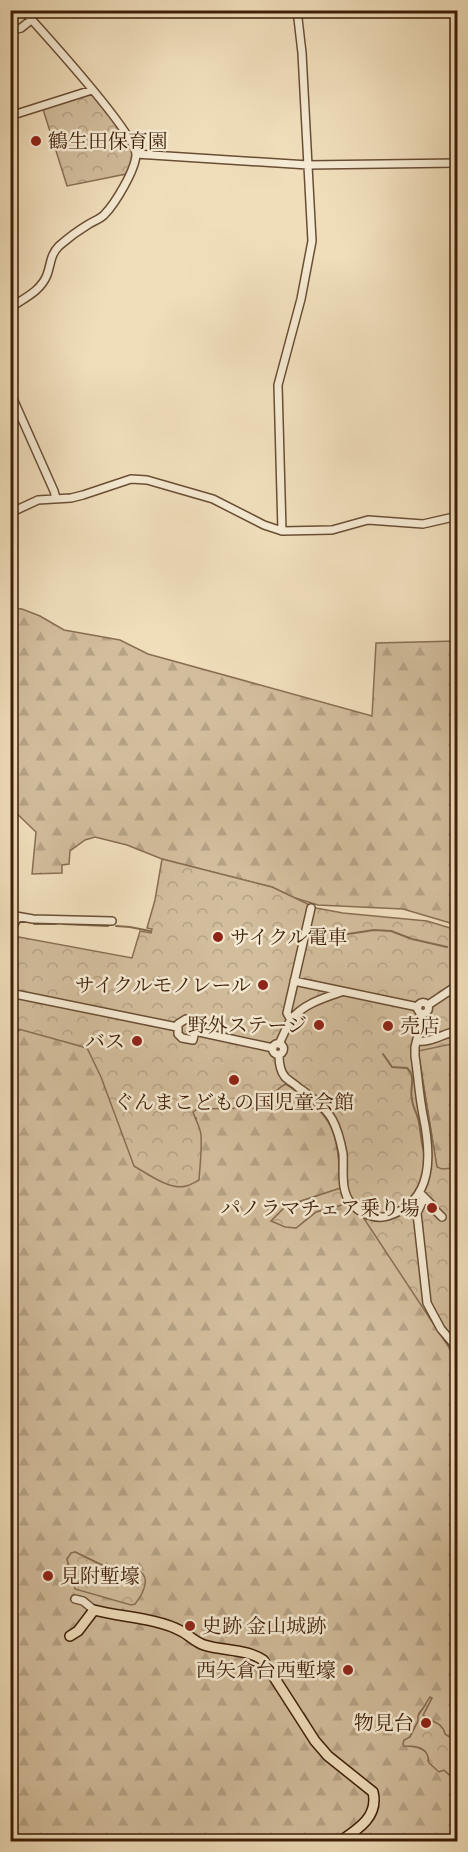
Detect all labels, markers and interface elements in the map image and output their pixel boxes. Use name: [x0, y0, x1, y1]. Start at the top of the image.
place label: 鶴生田保育園: [48, 129, 168, 154]
marker: 鶴生田保育園: [29, 134, 43, 148]
place label: サイクル電車: [230, 925, 348, 950]
marker: サイクル電車: [211, 930, 225, 944]
place label: サイクルモノレール: [75, 973, 251, 998]
marker: サイクルモノレール: [256, 978, 270, 992]
place label: 野外ステージ: [188, 1013, 307, 1038]
place label: 売店: [400, 1014, 440, 1039]
marker: 野外ステージ: [312, 1018, 326, 1032]
marker: 売店: [381, 1019, 395, 1033]
place label: バス: [85, 1029, 125, 1054]
marker: バス: [130, 1034, 144, 1048]
marker: ぐんまこどもの国児童会館: [227, 1073, 241, 1087]
place label: ぐんまこどもの国児童会館: [114, 1090, 354, 1115]
place label: パノラマチェア乗り場: [221, 1196, 420, 1221]
marker: パノラマチェア乗り場: [425, 1201, 439, 1215]
place label: 見附塹壕: [60, 1564, 140, 1589]
marker: 見附塹壕: [41, 1569, 55, 1583]
place label: 史跡 金山城跡: [202, 1614, 326, 1639]
marker: 史跡 金山城跡: [183, 1619, 197, 1633]
place label: 西矢倉台西塹壕: [196, 1658, 336, 1683]
marker: 西矢倉台西塹壕: [341, 1663, 355, 1677]
place label: 物見台: [354, 1711, 414, 1736]
marker: 物見台: [419, 1716, 433, 1730]

